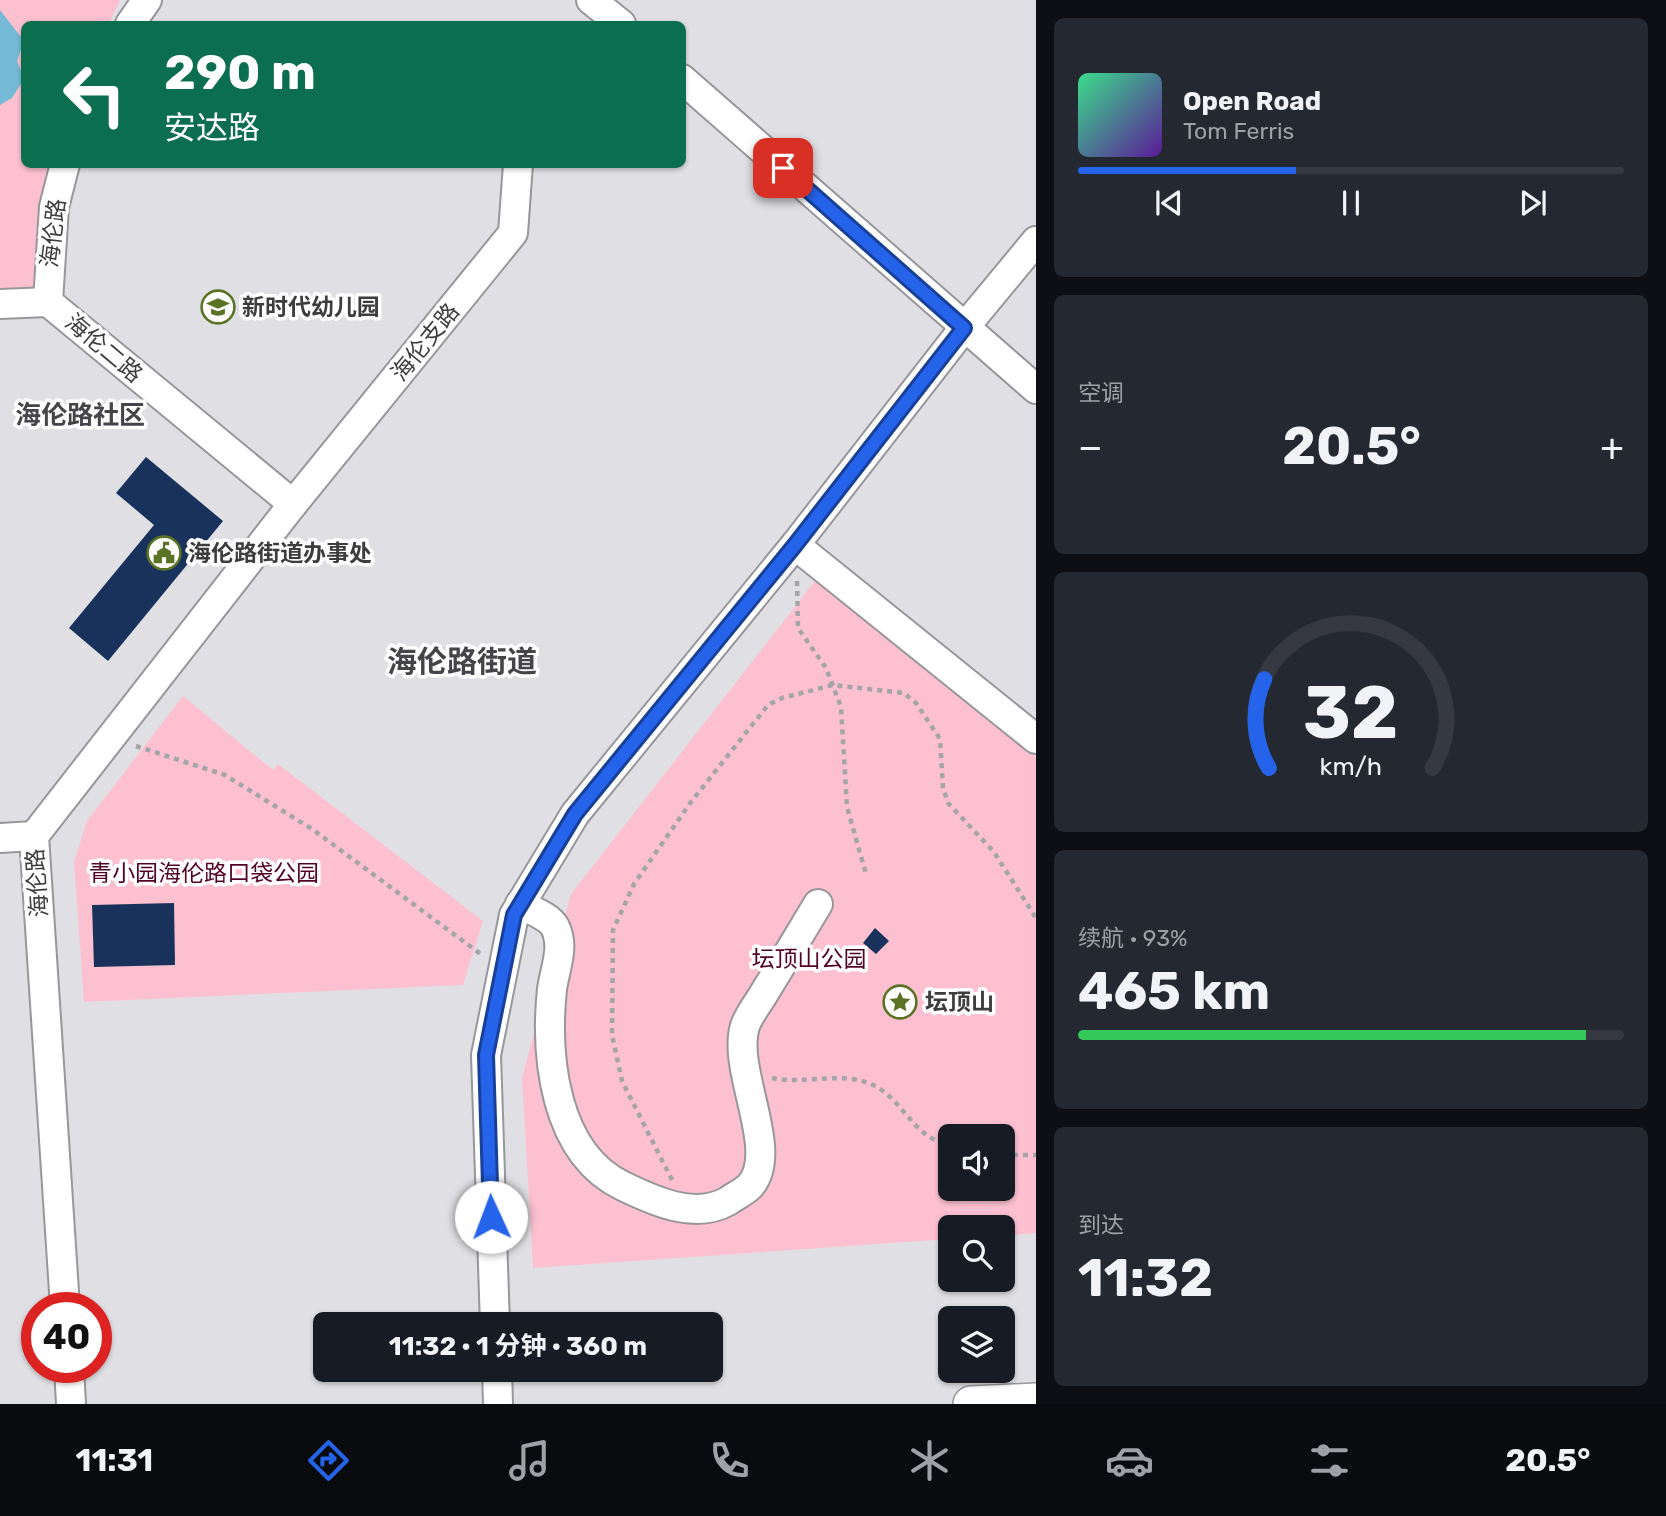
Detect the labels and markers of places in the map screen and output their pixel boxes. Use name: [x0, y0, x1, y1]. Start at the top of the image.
pin: [753, 138, 813, 198]
school or university icon: 新时代幼儿园: [199, 288, 237, 326]
place label: 新时代幼儿园: [242, 293, 380, 321]
public building icon: 海伦路街道办事处: [145, 534, 183, 572]
place label: 海伦路街道办事处: [188, 539, 372, 567]
place icon: 坛顶山: [881, 983, 919, 1021]
place label: 坛顶山: [925, 988, 994, 1016]

